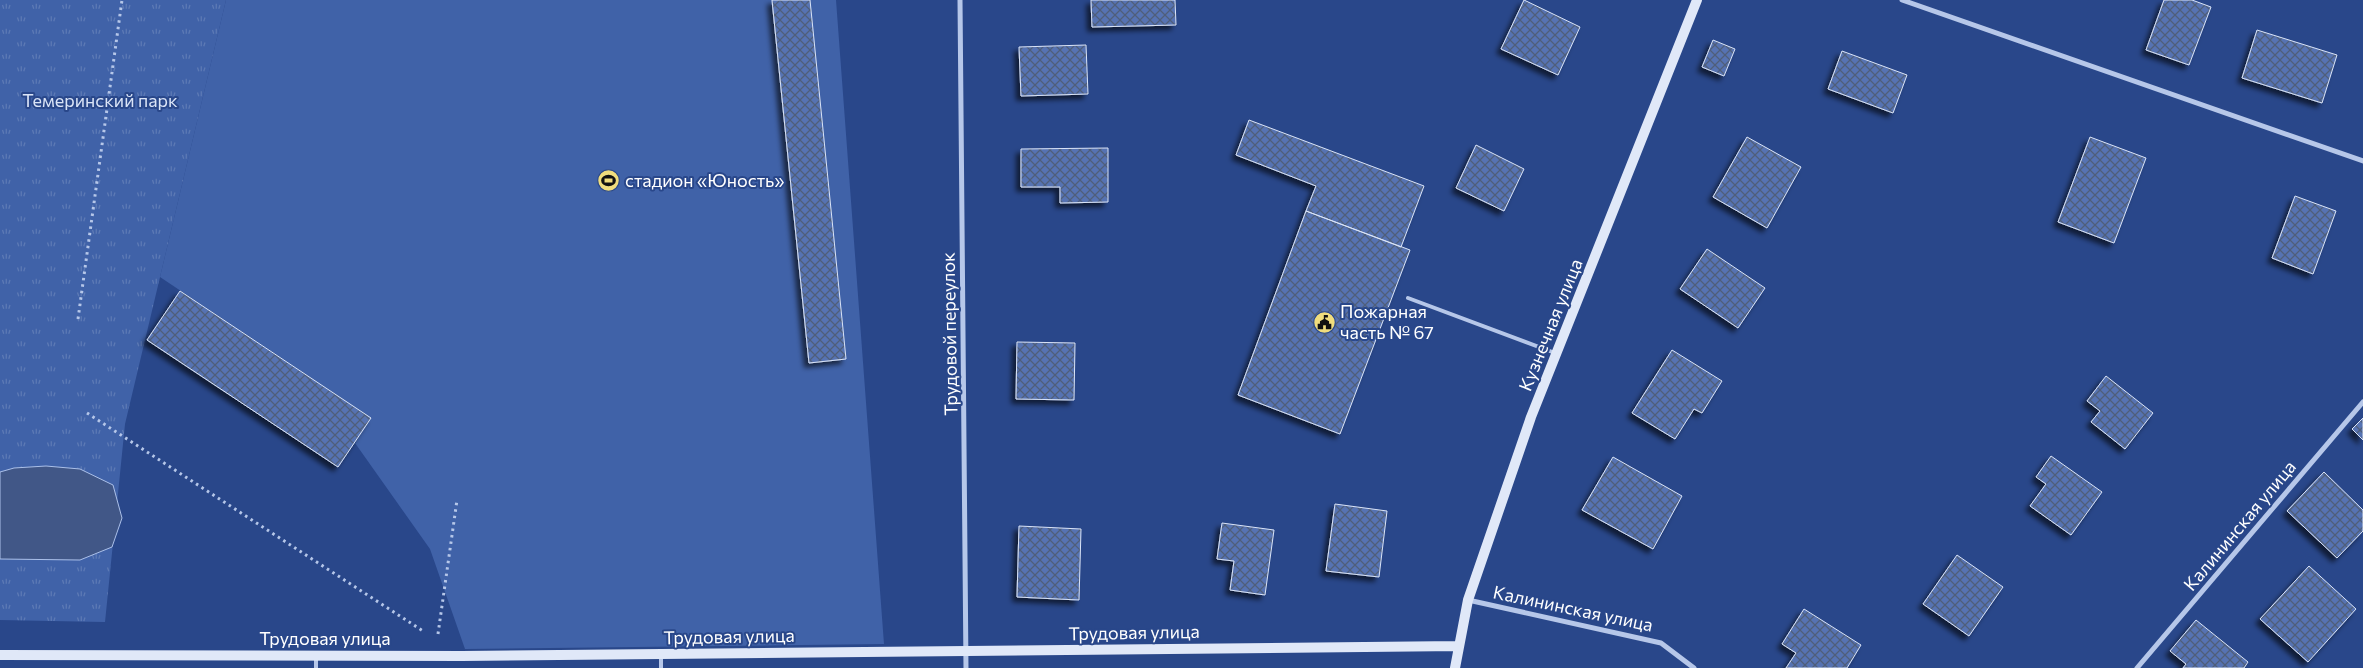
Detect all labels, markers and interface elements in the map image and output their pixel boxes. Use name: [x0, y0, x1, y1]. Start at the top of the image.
park label: Темеринский парк: [22, 89, 178, 111]
sports icon: стадион «Юность»: [597, 169, 621, 193]
place label: стадион «Юность»: [625, 169, 785, 191]
street label: Трудовой переулок: [937, 252, 961, 416]
street label: Кузнечная улица: [1514, 255, 1587, 394]
place label: Пожарная часть № 67: [1340, 300, 1434, 343]
public building icon: Пожарная часть № 67: [1312, 310, 1336, 334]
street label: Калининская улица: [2178, 456, 2300, 595]
street label: Калининская улица: [1491, 580, 1655, 636]
street label: Трудовая улица: [1068, 620, 1200, 644]
street label: Трудовая улица: [663, 624, 795, 648]
street label: Трудовая улица: [259, 627, 391, 649]

